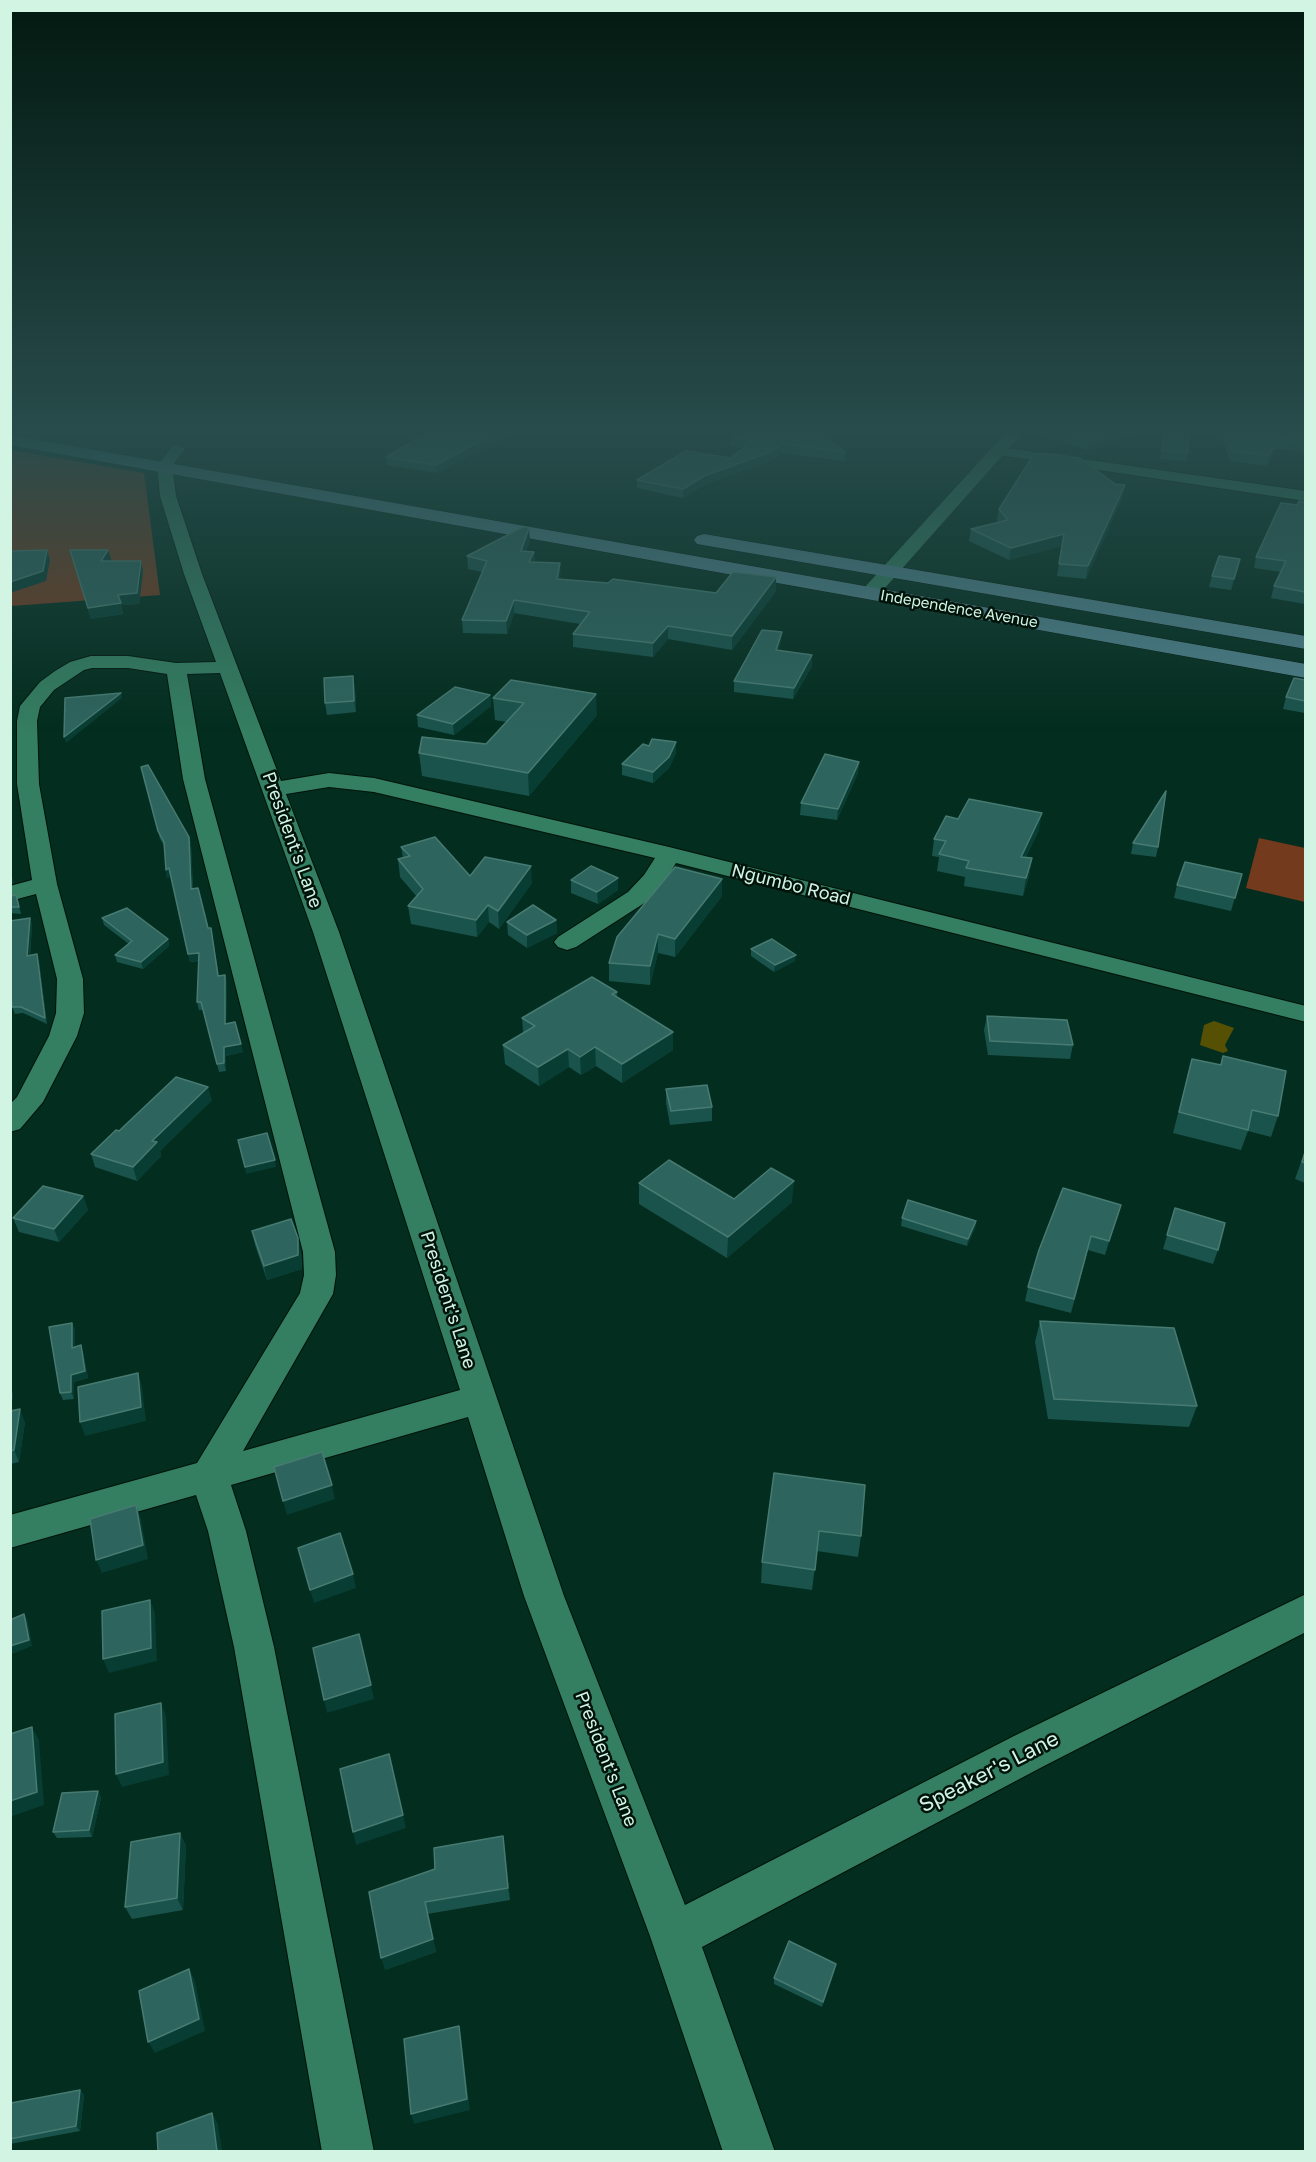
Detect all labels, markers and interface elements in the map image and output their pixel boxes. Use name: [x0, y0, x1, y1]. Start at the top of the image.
street label: Independence Avenue: [879, 586, 1039, 632]
street label: President's Lane: [257, 769, 327, 911]
street label: Ngumbo Road: [729, 860, 853, 910]
street label: President's Lane: [416, 1229, 480, 1371]
street label: President's Lane: [570, 1688, 642, 1830]
street label: Speaker's Lane: [915, 1726, 1063, 1818]

